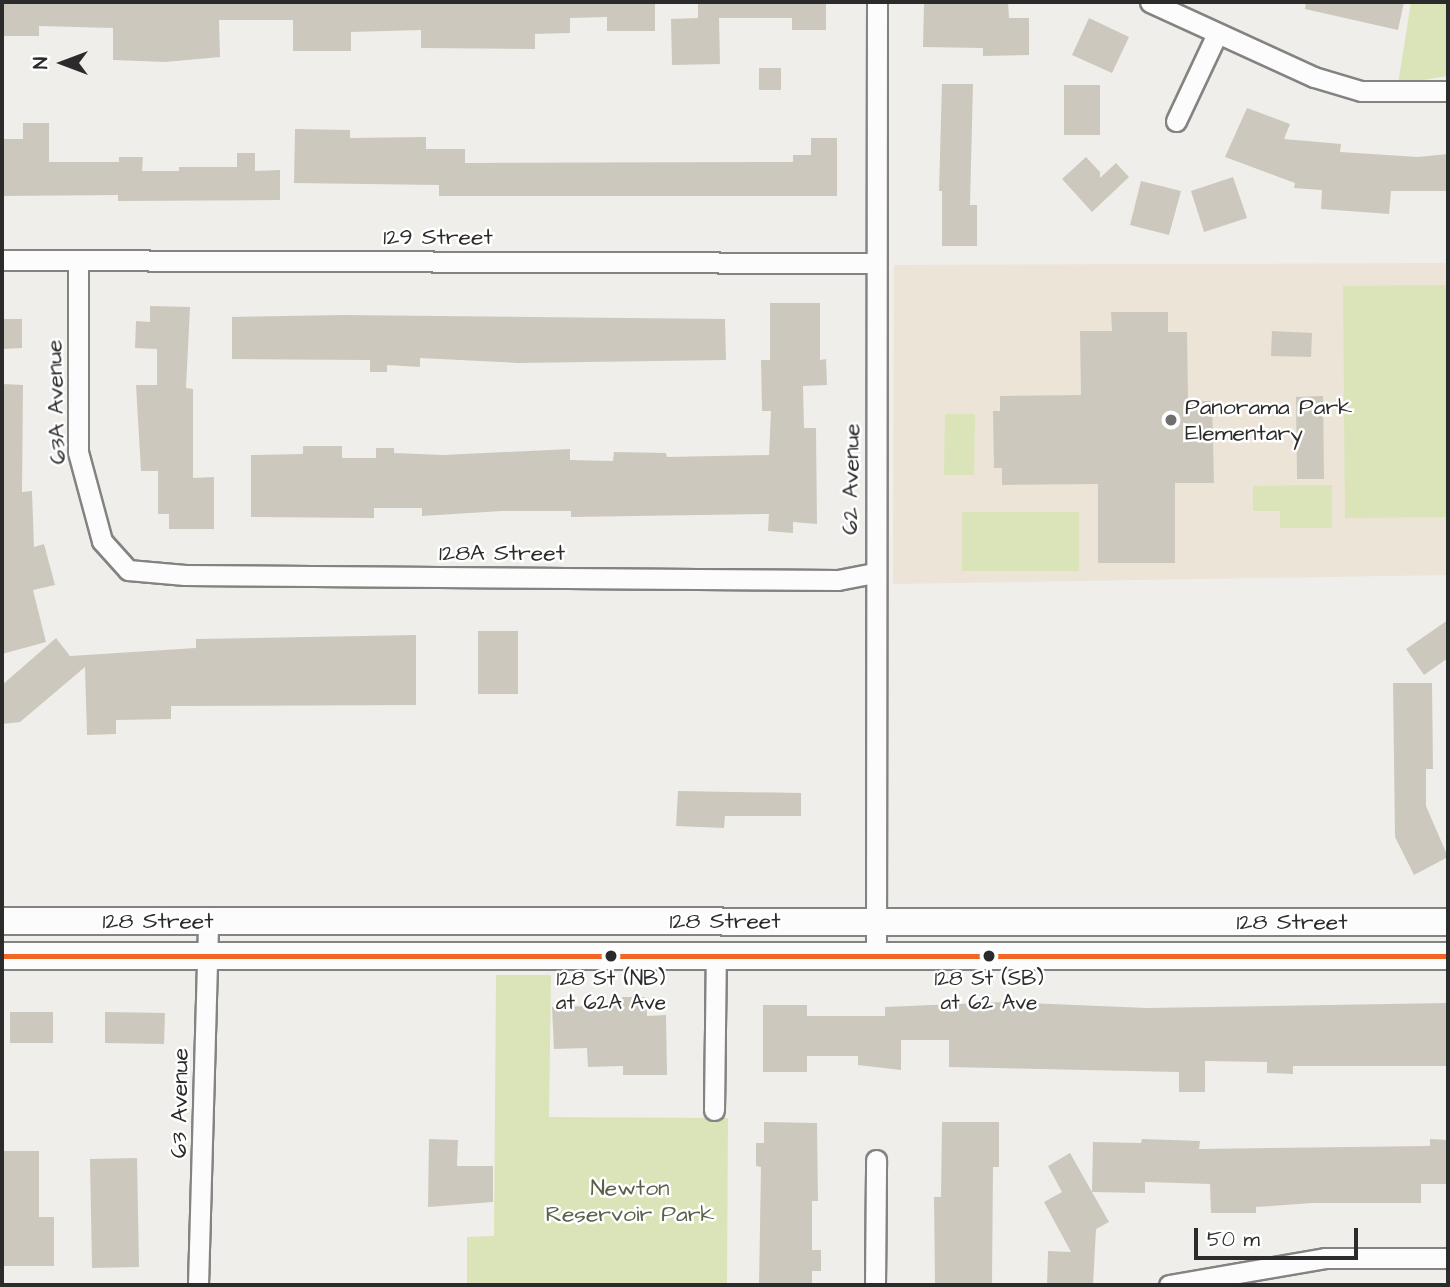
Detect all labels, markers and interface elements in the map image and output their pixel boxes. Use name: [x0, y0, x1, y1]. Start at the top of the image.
north arrow: [28, 28, 98, 98]
text: N: [28, 57, 55, 69]
street label: 129 Street: [383, 223, 493, 251]
street label: 63A Avenue: [40, 339, 72, 465]
place label: Panorama Park Elementary: [1185, 393, 1352, 447]
marker: Panorama Park Elementary: [1163, 412, 1179, 428]
street label: 62 Avenue: [836, 423, 866, 535]
street label: 128A Street: [439, 539, 565, 567]
street label: 128 Street: [102, 907, 214, 935]
street label: 128 Street: [669, 907, 781, 935]
street label: 128 Street: [1236, 908, 1348, 936]
marker: 128 St (NB) at 62A Ave: [604, 949, 618, 963]
marker: 128 St (SB) at 62 Ave: [982, 949, 996, 963]
place label: 128 St (NB) at 62A Ave: [556, 966, 666, 1016]
place label: 128 St (SB) at 62 Ave: [934, 966, 1044, 1016]
street label: 63 Avenue: [165, 1048, 195, 1158]
park label: Newton Reservoir Park: [546, 1174, 714, 1228]
scale bar: [1198, 1214, 1362, 1258]
text: 50 m: [1207, 1225, 1260, 1254]

